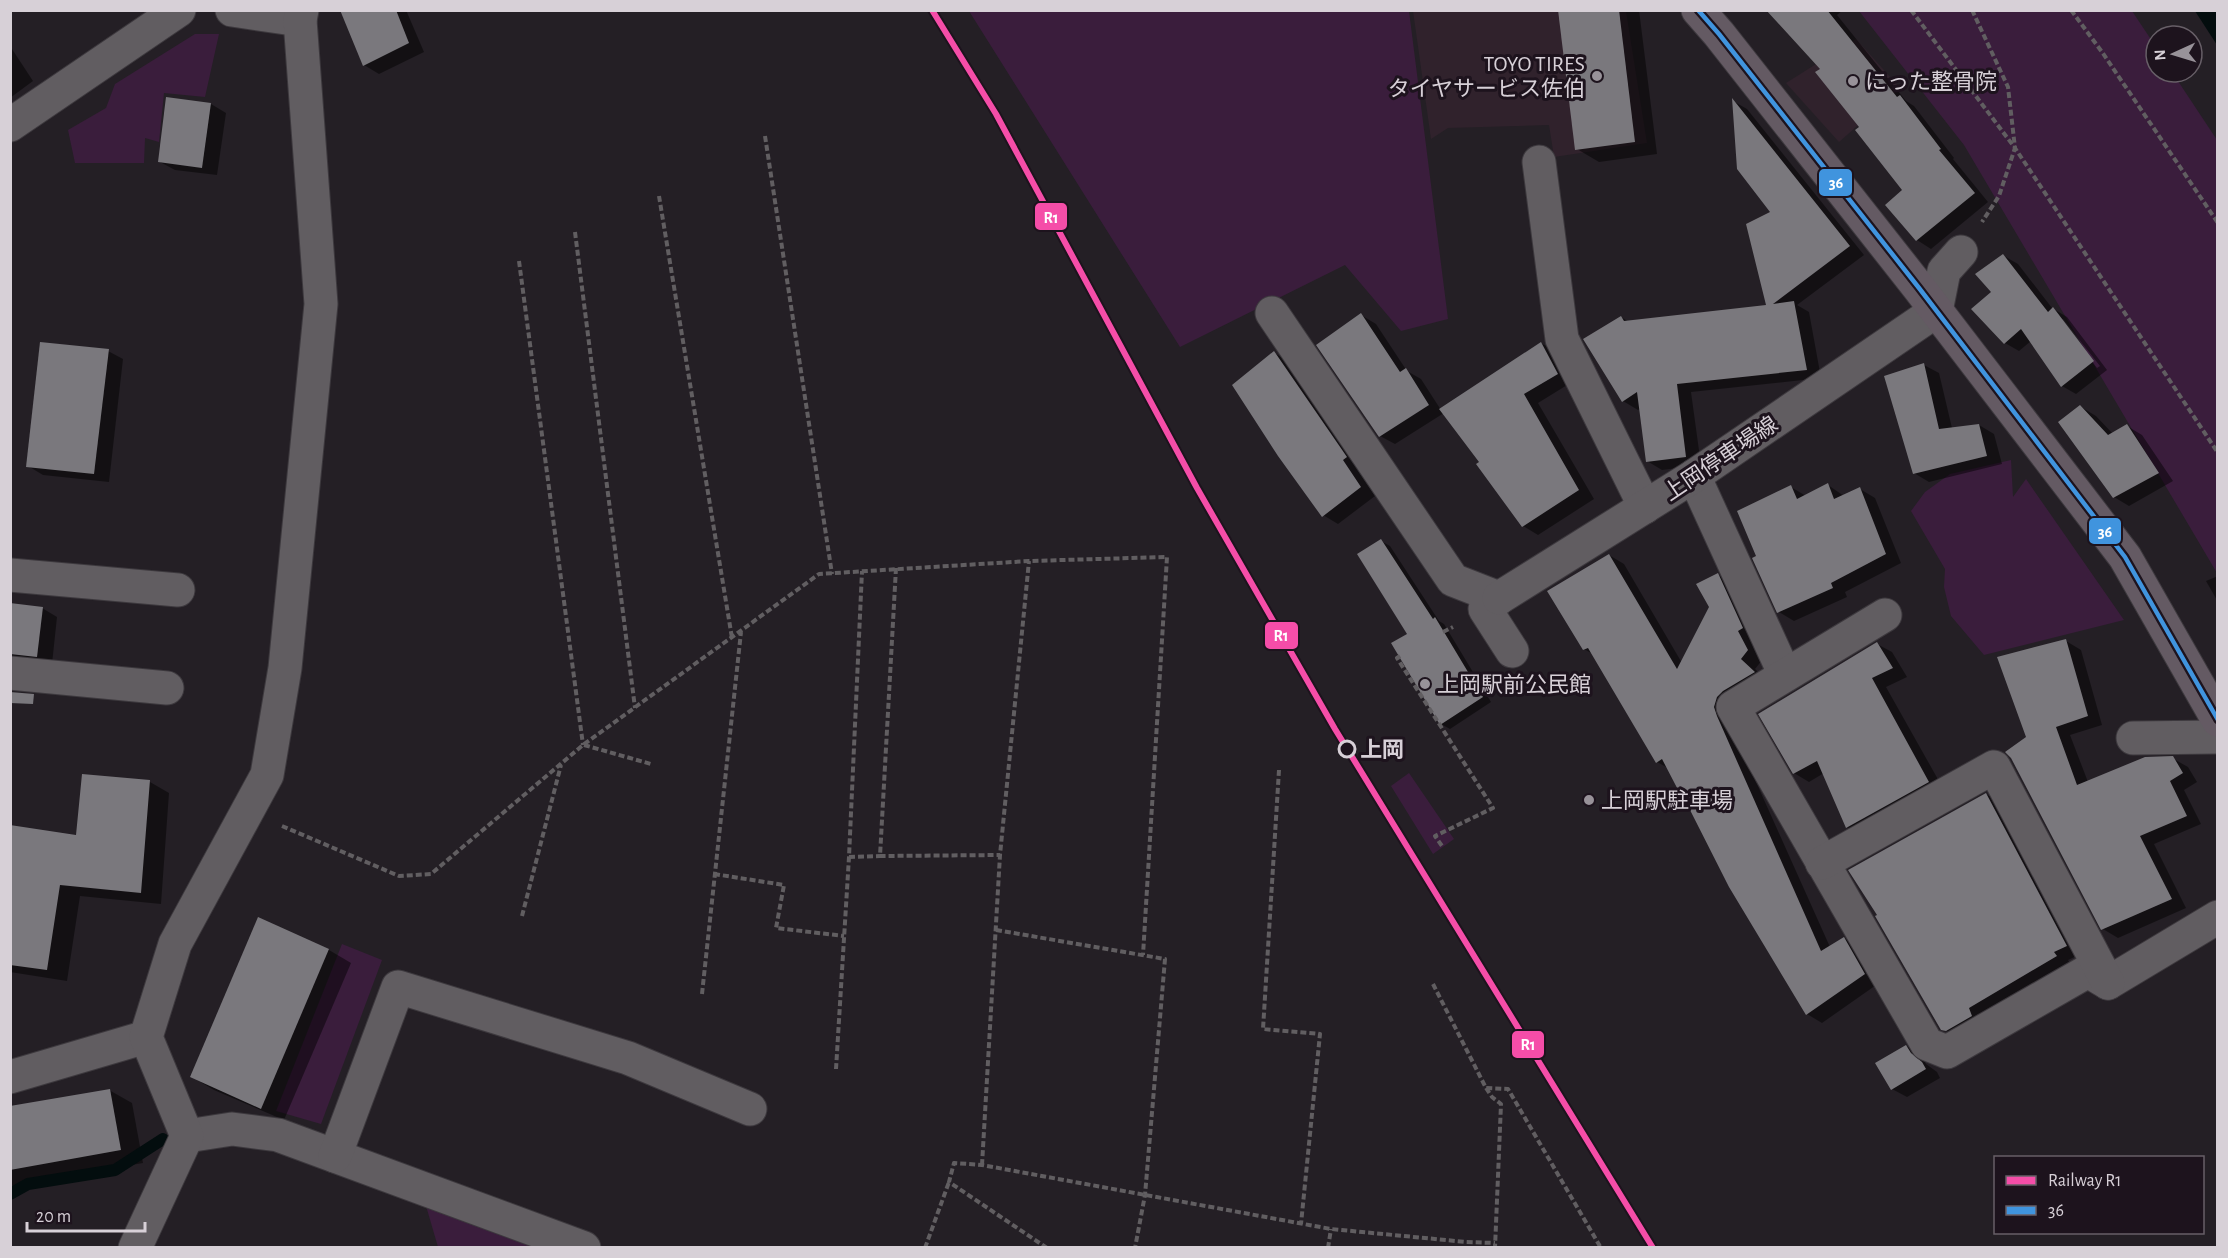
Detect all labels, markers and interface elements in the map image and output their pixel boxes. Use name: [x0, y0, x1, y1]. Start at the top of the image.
north arrow: [2144, 24, 2204, 84]
text: N: [2152, 49, 2168, 61]
place label: TOYO TIRES タイヤサービス佐伯: [1388, 53, 1585, 100]
marker: TOYO TIRES タイヤサービス佐伯: [1590, 69, 1604, 83]
place label: にった整骨院: [1865, 70, 1997, 93]
marker: にった整骨院: [1846, 74, 1860, 88]
line badge: 36: [1818, 168, 1853, 197]
text: 36: [1829, 175, 1844, 191]
line badge: R1: [1034, 202, 1068, 231]
text: R1: [1043, 210, 1059, 226]
street label: 上岡停車場線: [1659, 412, 1781, 505]
line badge: 36: [2088, 517, 2122, 545]
text: 36: [2098, 524, 2113, 540]
line badge: R1: [1264, 621, 1299, 650]
text: R1: [1273, 628, 1289, 644]
place label: 上岡駅前公民館: [1437, 673, 1591, 696]
marker: 上岡駅前公民館: [1418, 677, 1432, 691]
place label: 上岡: [1360, 738, 1404, 761]
marker: 上岡: [1338, 740, 1356, 758]
place label: 上岡駅駐車場: [1601, 789, 1733, 812]
marker: 上岡駅駐車場: [1582, 793, 1596, 807]
line badge: R1: [1511, 1030, 1545, 1059]
text: R1: [1520, 1037, 1536, 1053]
legend: [1994, 1156, 2204, 1234]
text: Railway R1: [2048, 1172, 2122, 1190]
scale bar: [27, 1195, 146, 1233]
text: 36: [2048, 1202, 2064, 1220]
text: 20 m: [36, 1208, 71, 1226]

